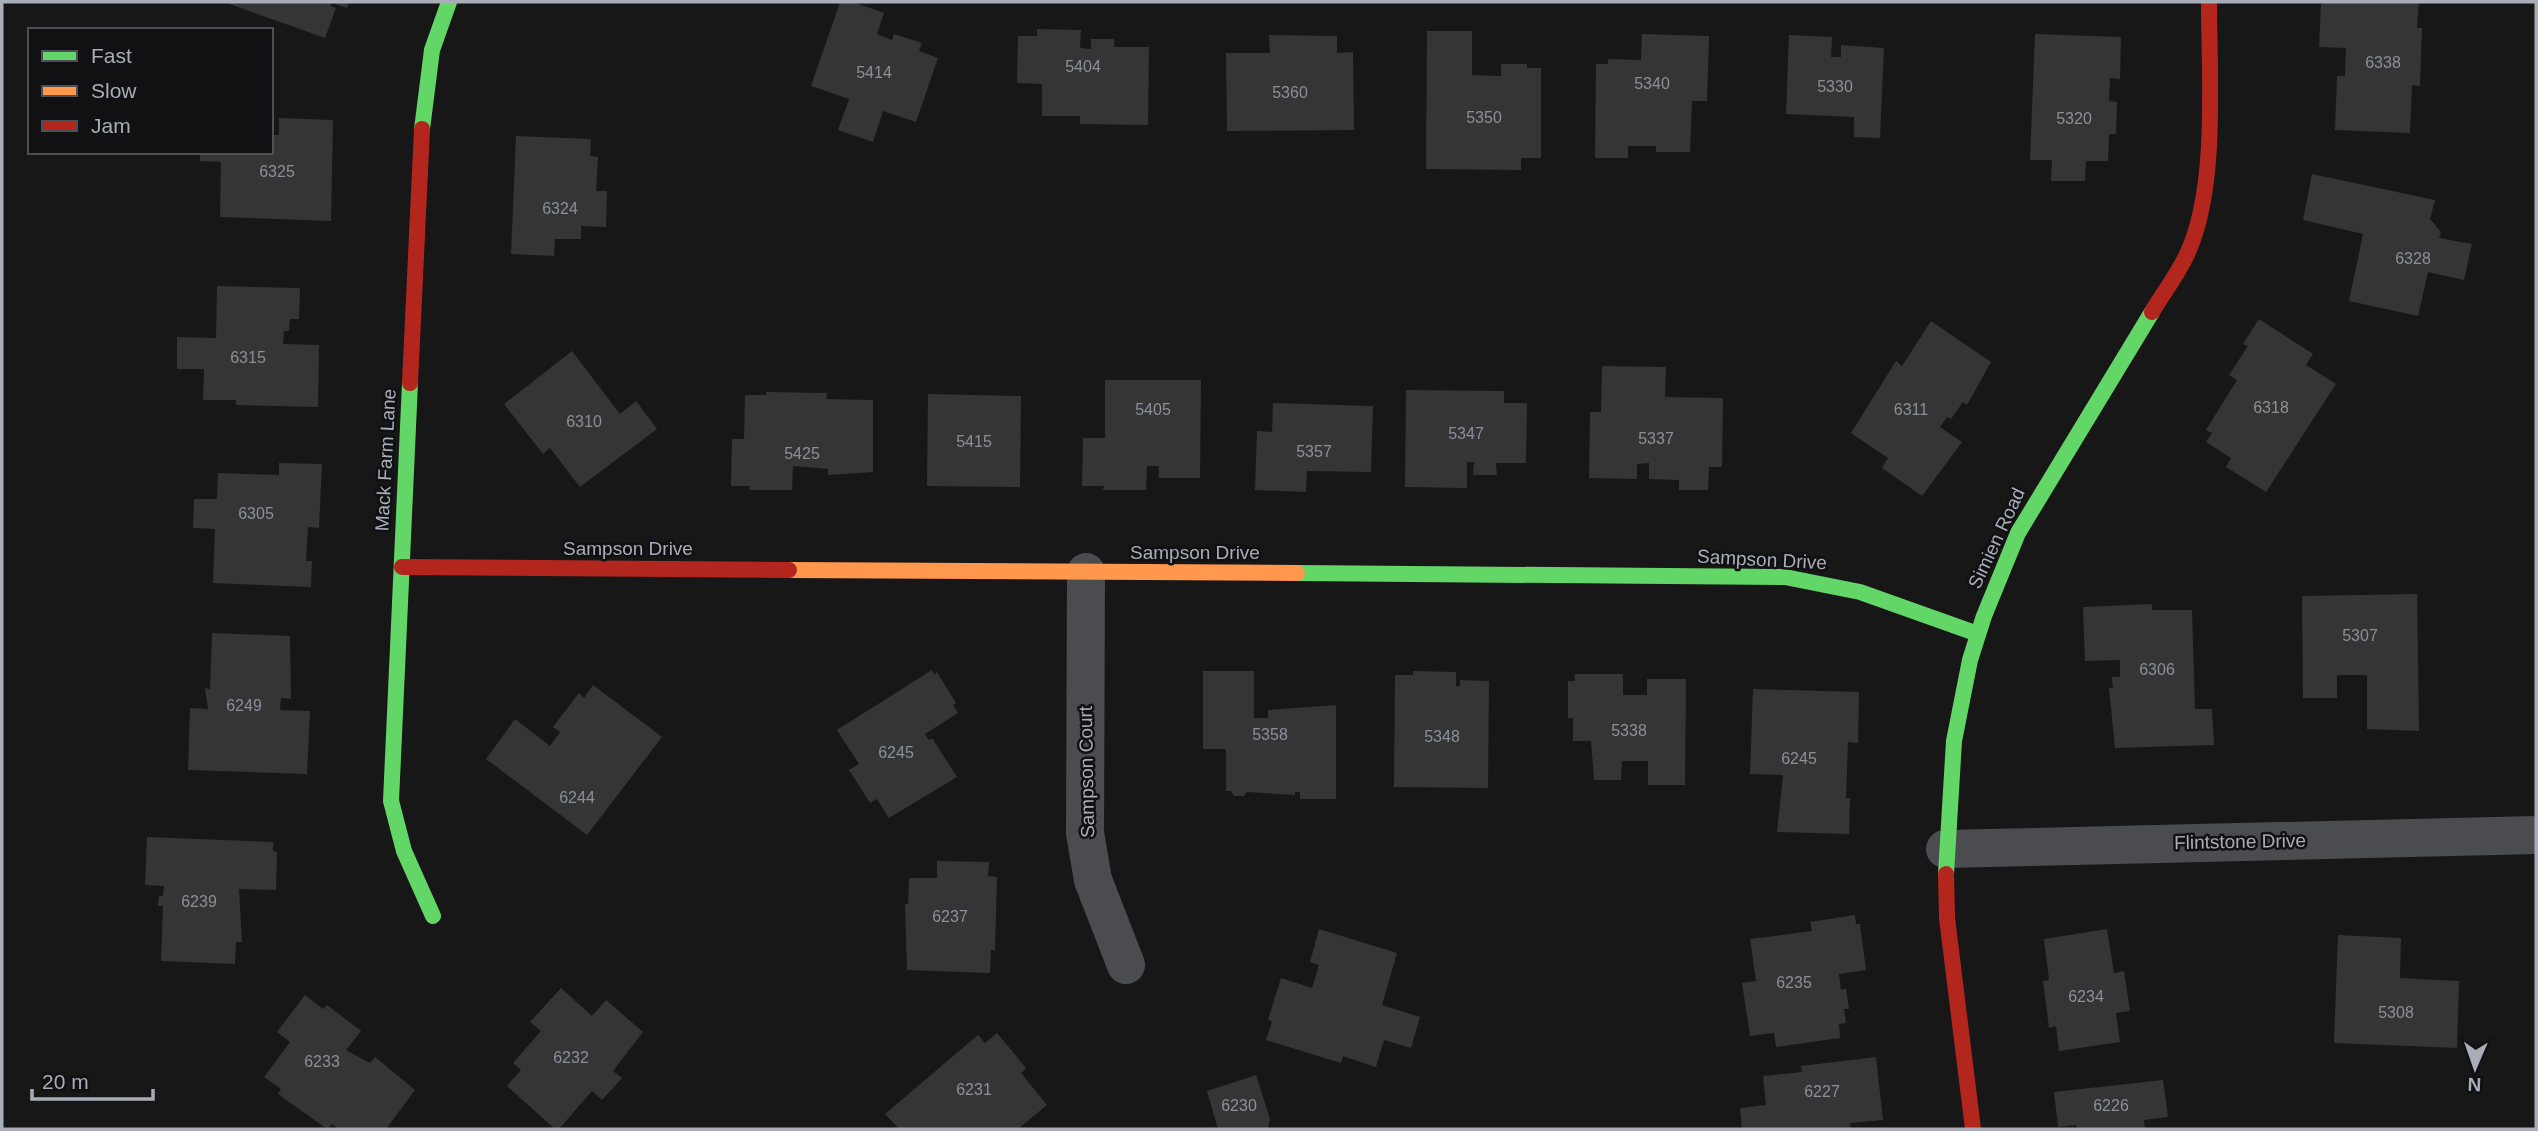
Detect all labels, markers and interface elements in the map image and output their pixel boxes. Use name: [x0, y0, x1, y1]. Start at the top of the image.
legend: [28, 28, 273, 154]
text: Fast: [91, 44, 132, 67]
house number: 6338: [2365, 54, 2401, 71]
house number: 5404: [1065, 58, 1101, 75]
house number: 5414: [856, 64, 892, 81]
house number: 5340: [1634, 75, 1670, 92]
house number: 5330: [1817, 78, 1853, 95]
text: Slow: [91, 79, 137, 102]
house number: 5360: [1272, 84, 1308, 101]
house number: 5350: [1466, 109, 1502, 126]
house number: 5320: [2056, 110, 2092, 127]
text: Jam: [91, 114, 131, 137]
house number: 6325: [259, 163, 295, 180]
house number: 6324: [542, 200, 578, 217]
house number: 6328: [2395, 250, 2431, 267]
house number: 6315: [230, 349, 266, 366]
street label: Mack Farm Lane: [371, 388, 400, 532]
house number: 6318: [2253, 399, 2289, 416]
house number: 5405: [1135, 401, 1171, 418]
house number: 6311: [1894, 401, 1928, 418]
house number: 6310: [566, 413, 602, 430]
house number: 5347: [1448, 425, 1484, 442]
house number: 5337: [1638, 430, 1674, 447]
house number: 5415: [956, 433, 992, 450]
house number: 5357: [1296, 443, 1332, 460]
house number: 5425: [784, 445, 820, 462]
street label: Simien Road: [1964, 484, 2029, 592]
house number: 6305: [238, 505, 274, 522]
street label: Sampson Drive: [563, 538, 693, 559]
street label: Sampson Drive: [1130, 542, 1260, 563]
street label: Sampson Drive: [1697, 546, 1827, 573]
house number: 5307: [2342, 627, 2378, 644]
house number: 6306: [2139, 661, 2175, 678]
house number: 6249: [226, 697, 262, 714]
street label: Sampson Court: [1075, 705, 1098, 838]
house number: 5338: [1611, 722, 1647, 739]
house number: 5358: [1252, 726, 1288, 743]
house number: 5348: [1424, 728, 1460, 745]
house number: 6245: [878, 744, 914, 761]
house number: 6245: [1781, 750, 1817, 767]
house number: 6244: [559, 789, 595, 806]
street label: Flintstone Drive: [2174, 830, 2306, 853]
house number: 6239: [181, 893, 217, 910]
house number: 6237: [932, 908, 968, 925]
house number: 6235: [1776, 974, 1812, 991]
house number: 6234: [2068, 988, 2104, 1005]
house number: 5308: [2378, 1004, 2414, 1021]
north arrow: [2440, 1033, 2510, 1103]
house number: 6232: [553, 1049, 589, 1066]
house number: 6233: [304, 1053, 340, 1070]
scale bar: [32, 1058, 152, 1102]
text: 20 m: [42, 1070, 89, 1093]
text: N: [2467, 1074, 2482, 1095]
house number: 6231: [956, 1081, 992, 1098]
house number: 6227: [1804, 1083, 1840, 1100]
house number: 6230: [1221, 1097, 1257, 1114]
house number: 6226: [2093, 1097, 2129, 1114]

